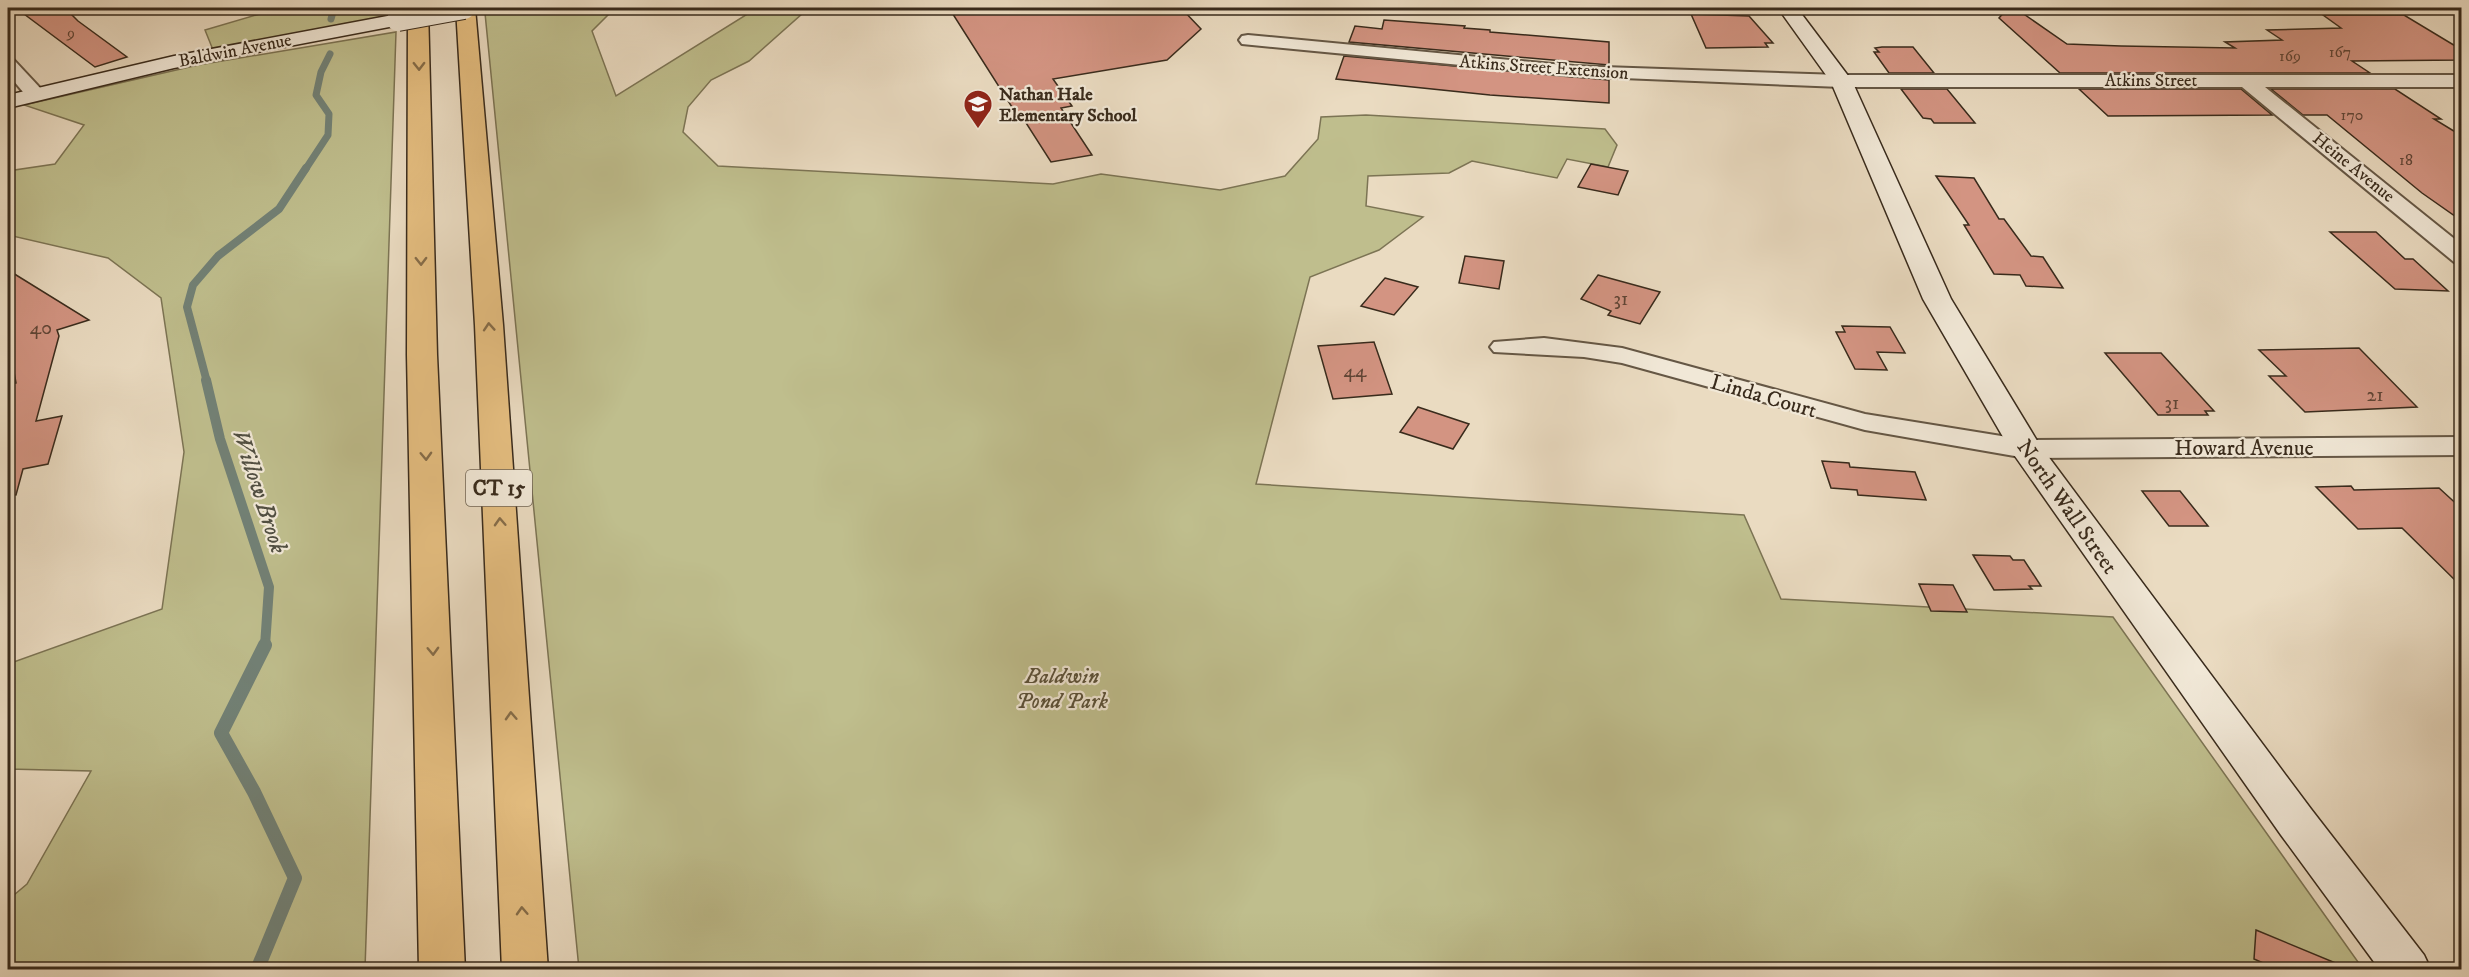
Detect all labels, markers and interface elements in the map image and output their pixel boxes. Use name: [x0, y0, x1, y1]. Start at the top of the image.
house number: 9: [66, 23, 75, 43]
street label: Baldwin Avenue: [177, 29, 294, 73]
house number: 167: [2329, 42, 2351, 62]
house number: 169: [2279, 46, 2301, 66]
street label: Atkins Street Extension: [1459, 51, 1630, 85]
one-way arrow: [413, 61, 425, 70]
street label: Atkins Street: [2105, 70, 2198, 92]
place label: Nathan Hale Elementary School: [999, 84, 1137, 127]
school or university icon: Nathan Hale Elementary School: [962, 88, 994, 130]
house number: 170: [2341, 105, 2363, 125]
street label: Heine Avenue: [2308, 128, 2399, 208]
house number: 18: [2399, 150, 2413, 170]
one-way arrow: [414, 256, 427, 265]
house number: 31: [1614, 287, 1628, 312]
house number: 40: [30, 316, 52, 341]
one-way arrow: [483, 322, 496, 331]
house number: 44: [1343, 359, 1367, 384]
street label: Linda Court: [1707, 368, 1820, 424]
house number: 21: [2366, 383, 2384, 408]
house number: 31: [2165, 391, 2179, 416]
water label: Willow Brook: [225, 425, 293, 557]
street label: North Wall Street: [2010, 434, 2123, 579]
street label: Howard Avenue: [2174, 435, 2314, 462]
one-way arrow: [420, 451, 432, 460]
road number: CT 15: [466, 470, 532, 506]
one-way arrow: [494, 517, 507, 526]
one-way arrow: [427, 646, 440, 655]
park label: Baldwin Pond Park: [1016, 663, 1109, 715]
one-way arrow: [505, 712, 518, 721]
one-way arrow: [516, 907, 529, 916]

